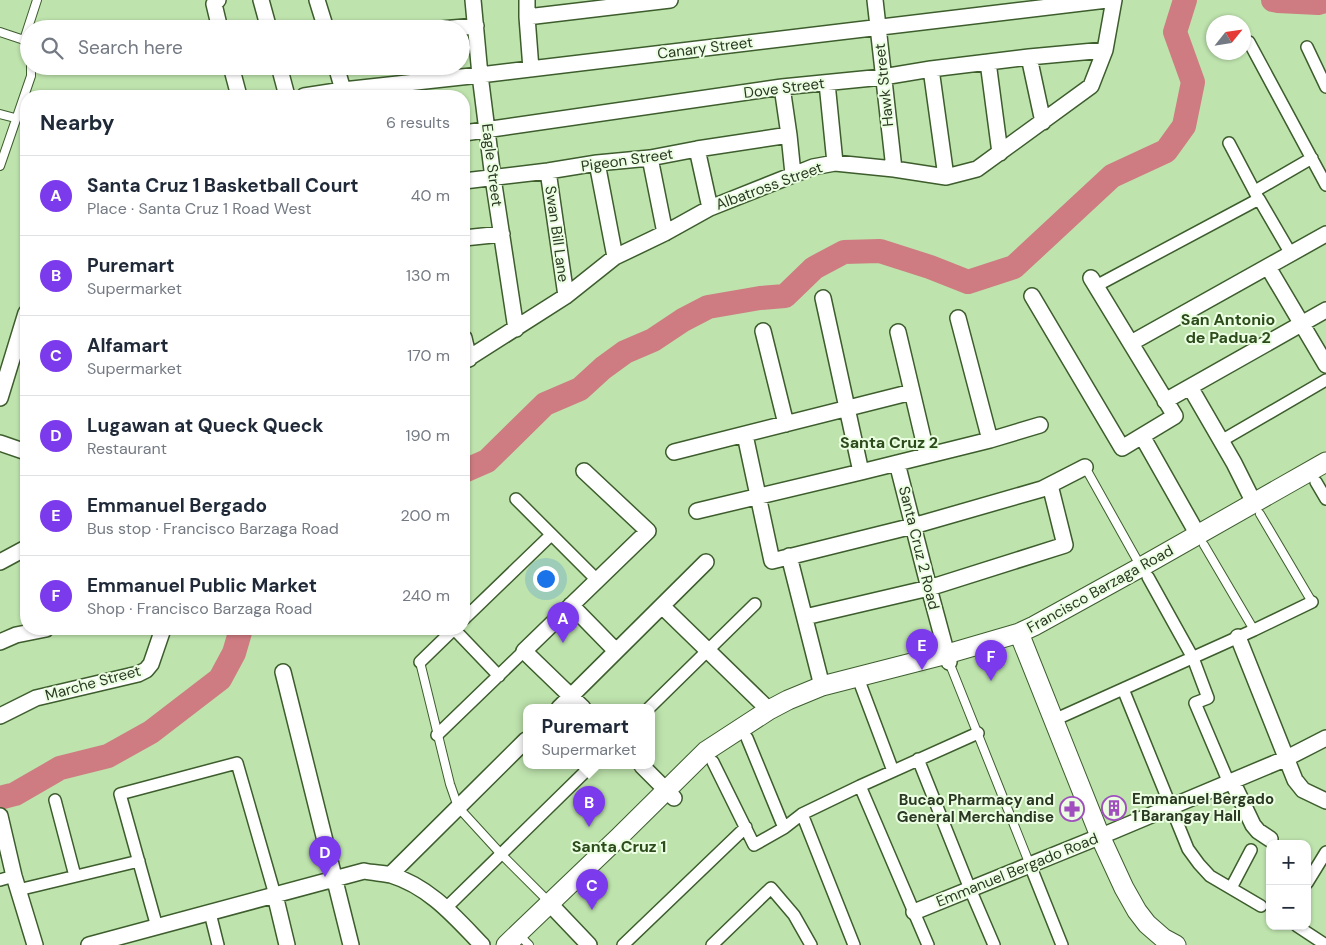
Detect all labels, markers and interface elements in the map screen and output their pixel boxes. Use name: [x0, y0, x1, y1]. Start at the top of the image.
north arrow: [1206, 15, 1251, 60]
search box: [20, 20, 470, 75]
street label: Canary Street: [656, 32, 754, 64]
icon: search: [38, 34, 66, 62]
text: Search here: [78, 35, 183, 60]
street label: Hawk Street: [870, 42, 898, 128]
street label: Dove Street: [742, 73, 826, 103]
text: Nearby: [40, 109, 114, 137]
text: 6 results: [386, 112, 450, 133]
street label: Eagle Street: [477, 122, 507, 208]
street label: Pigeon Street: [580, 144, 675, 176]
street label: Albatross Street: [713, 157, 825, 215]
text: Santa Cruz 1 Basketball Court: [87, 173, 358, 198]
text: A: [50, 185, 62, 206]
text: 40 m: [411, 185, 450, 206]
street label: Swan Bill Lane: [540, 185, 574, 283]
text: Place · Santa Cruz 1 Road West: [87, 198, 311, 219]
text: Puremart: [87, 253, 174, 278]
text: B: [51, 265, 61, 286]
text: 130 m: [406, 265, 450, 286]
text: Supermarket: [87, 278, 182, 299]
district label: San Antonio de Padua 2: [1181, 309, 1275, 348]
text: Alfamart: [87, 333, 168, 358]
text: C: [50, 345, 62, 366]
text: 170 m: [407, 345, 450, 366]
text: Supermarket: [87, 358, 182, 379]
text: Lugawan at Queck Queck: [87, 413, 323, 438]
text: D: [50, 425, 62, 446]
text: 190 m: [406, 425, 450, 446]
district label: Santa Cruz 2: [840, 432, 938, 453]
text: Restaurant: [87, 438, 167, 459]
street label: Santa Cruz 2 Road: [894, 484, 944, 612]
text: Emmanuel Bergado: [87, 493, 267, 518]
text: E: [51, 505, 61, 526]
text: 200 m: [401, 505, 450, 526]
text: Bus stop · Francisco Barzaga Road: [87, 518, 339, 539]
street label: Francisco Barzaga Road: [1023, 540, 1177, 638]
your location: [533, 566, 559, 592]
text: Emmanuel Public Market: [87, 573, 317, 598]
text: F: [52, 585, 60, 606]
text: 240 m: [402, 585, 450, 606]
text: Shop · Francisco Barzaga Road: [87, 598, 312, 619]
pin: A: [547, 602, 579, 643]
pin: E: [906, 629, 938, 670]
pin: F: [975, 640, 1007, 681]
street label: Marche Street: [43, 661, 143, 705]
popup: [523, 704, 655, 769]
text: Puremart: [542, 714, 629, 739]
text: Supermarket: [542, 739, 636, 760]
pin: B: [573, 786, 605, 827]
place label: Emmanuel Bergado 1 Barangay Hall: [1132, 789, 1274, 826]
place label: Bucao Pharmacy and General Merchandise: [897, 790, 1054, 827]
building icon: Emmanuel Bergado 1 Barangay Hall: [1101, 795, 1127, 821]
pharmacy icon: Bucao Pharmacy and General Merchandise: [1059, 796, 1085, 822]
street label: Emmanuel Bergado Road: [933, 828, 1101, 912]
pin: D: [309, 836, 341, 877]
district label: Santa Cruz 1: [572, 836, 666, 857]
map controls: [1266, 840, 1311, 930]
button: +: [1266, 840, 1311, 885]
pin: C: [576, 869, 608, 910]
button: −: [1266, 885, 1311, 930]

